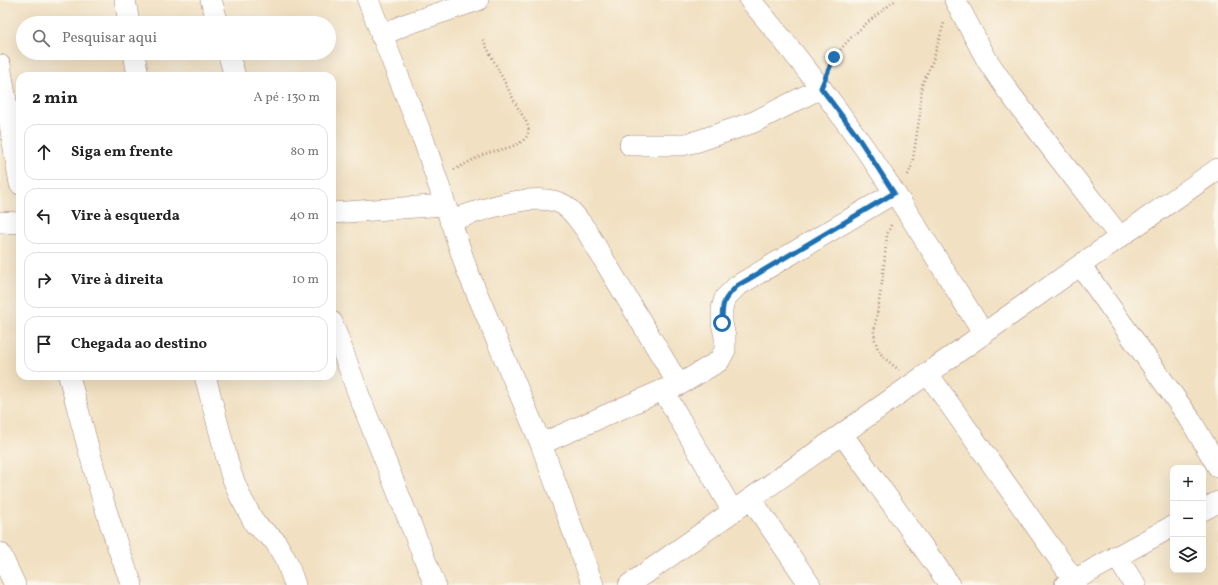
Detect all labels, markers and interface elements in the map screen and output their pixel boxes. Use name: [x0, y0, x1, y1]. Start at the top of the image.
search box: [16, 16, 336, 60]
icon: search: [30, 27, 52, 49]
text: Pesquisar aqui: [62, 28, 157, 49]
route end: [825, 48, 843, 66]
text: 2 min: [32, 87, 78, 110]
text: A pé · 130 m: [254, 89, 320, 107]
icon: ahead: [33, 141, 55, 163]
text: Siga em frente: [71, 142, 173, 163]
text: 80 m: [290, 143, 319, 161]
icon: left: [33, 205, 55, 227]
text: Vire à esquerda: [71, 206, 180, 227]
text: 40 m: [290, 207, 319, 225]
icon: right: [33, 269, 55, 291]
text: Vire à direita: [71, 270, 163, 291]
text: 10 m: [292, 271, 319, 289]
route start: [713, 314, 731, 332]
icon: arrive: [33, 333, 55, 355]
text: Chegada ao destino: [71, 334, 207, 355]
map controls: [1170, 465, 1206, 573]
button: +: [1170, 465, 1206, 501]
button: −: [1170, 501, 1206, 537]
button: layers: [1170, 537, 1206, 573]

